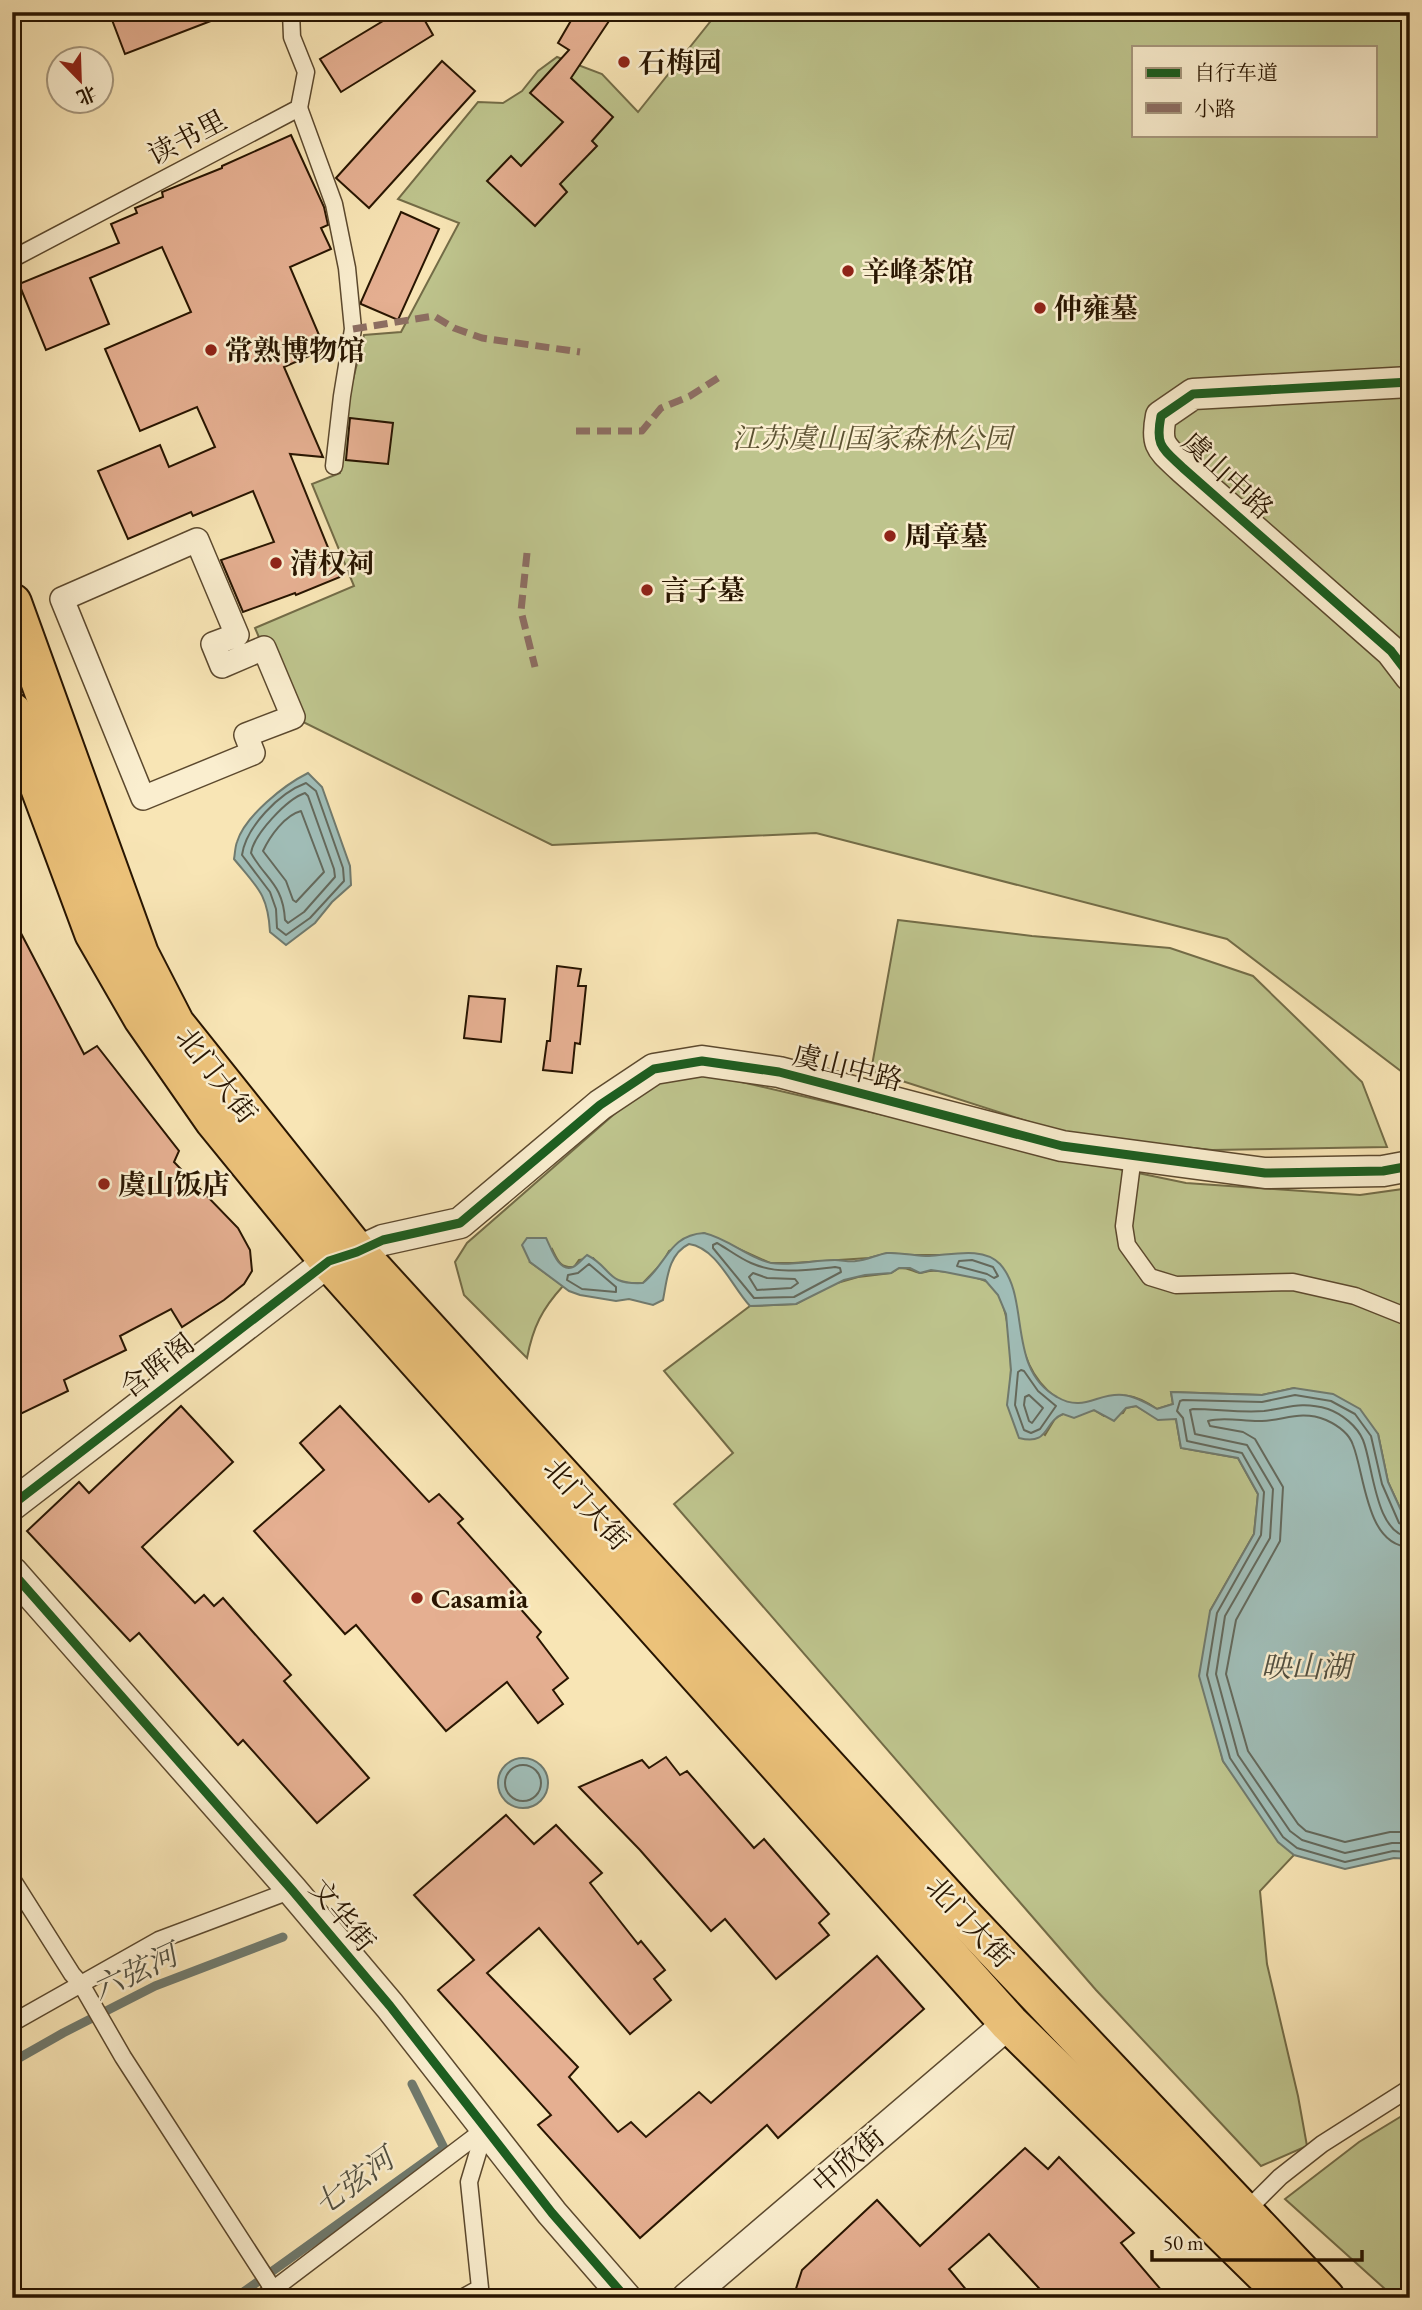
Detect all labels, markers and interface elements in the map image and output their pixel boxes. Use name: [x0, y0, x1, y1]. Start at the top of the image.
place label: 石梅园: [638, 44, 722, 80]
north arrow: [46, 46, 116, 116]
legend: [1132, 46, 1376, 136]
marker: 石梅园: [616, 54, 632, 70]
text: 自行车道: [1194, 59, 1278, 86]
text: 北: [73, 80, 100, 110]
text: 小路: [1194, 95, 1236, 122]
street label: 读书里: [141, 101, 233, 173]
place label: 辛峰茶馆: [862, 253, 974, 289]
marker: 辛峰茶馆: [840, 263, 856, 279]
place label: 仲雍墓: [1054, 290, 1138, 326]
marker: 仲雍墓: [1032, 300, 1048, 316]
place label: 常熟博物馆: [225, 332, 365, 368]
marker: 常熟博物馆: [203, 342, 219, 358]
park label: 江苏虞山国家森林公园: [732, 420, 1016, 456]
street label: 虞山中路: [1175, 424, 1281, 526]
place label: 周章墓: [904, 518, 988, 554]
marker: 周章墓: [882, 528, 898, 544]
place label: 清权祠: [290, 545, 374, 581]
marker: 清权祠: [268, 555, 284, 571]
place label: 言子墓: [661, 572, 745, 608]
marker: 言子墓: [639, 582, 655, 598]
street label: 北门大街: [168, 1020, 266, 1130]
street label: 虞山中路: [789, 1036, 907, 1098]
place label: 虞山饭店: [118, 1166, 230, 1202]
marker: 虞山饭店: [96, 1176, 112, 1192]
street label: 含晖阁: [113, 1325, 201, 1405]
street label: 北门大街: [536, 1450, 638, 1558]
place label: Casamia: [431, 1580, 529, 1616]
marker: Casamia: [409, 1590, 425, 1606]
water label: 映山湖: [1261, 1647, 1356, 1686]
street label: 北门大街: [919, 1869, 1021, 1975]
street label: 文华街: [302, 1871, 384, 1959]
water label: 六弦河: [86, 1933, 188, 2008]
street label: 中欣街: [804, 2119, 892, 2201]
water label: 七弦河: [306, 2136, 406, 2224]
scale bar: [1152, 2219, 1362, 2263]
text: 50 m: [1163, 2229, 1204, 2256]

